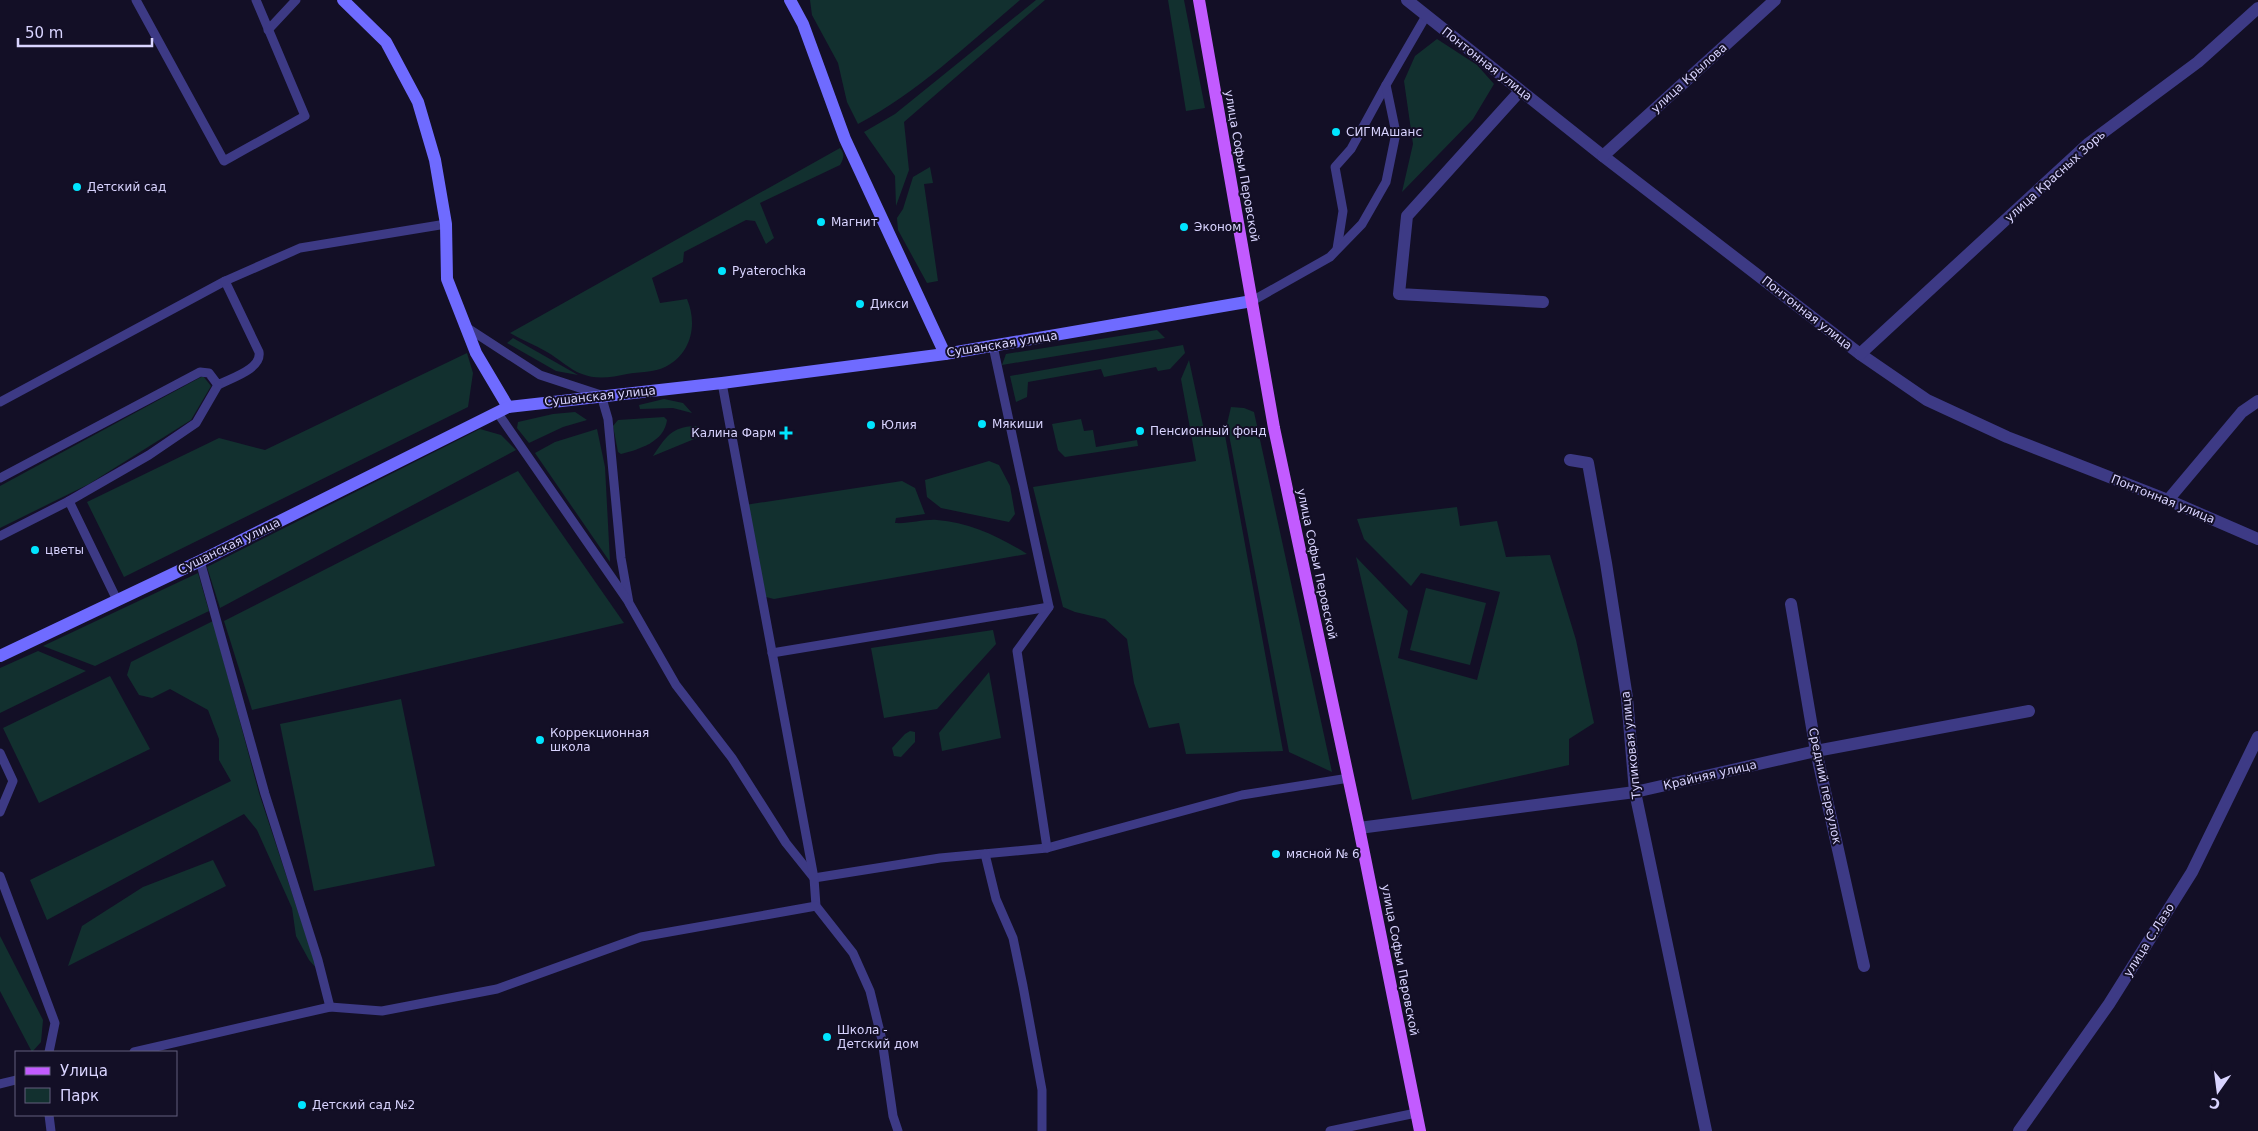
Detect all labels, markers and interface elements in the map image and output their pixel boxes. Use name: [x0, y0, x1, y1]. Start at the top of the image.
scale bar: [18, 15, 151, 47]
text: 50 m: [25, 24, 63, 42]
street label: Понтонная улица: [1439, 24, 1535, 104]
street label: улица Крылова: [1648, 40, 1730, 116]
street label: улица Софьи Перовской: [1222, 89, 1262, 243]
place label: СИГМАшанс: [1346, 125, 1422, 139]
marker: СИГМАшанс: [1330, 126, 1342, 138]
street label: улица Красных Зорь: [2002, 127, 2108, 225]
place label: Детский сад: [87, 180, 166, 194]
marker: Детский сад: [71, 181, 83, 193]
place label: Магнит: [831, 215, 878, 229]
marker: Магнит: [815, 216, 827, 228]
place label: Эконом: [1194, 220, 1241, 234]
marker: Эконом: [1178, 221, 1190, 233]
place label: Pyaterochka: [732, 264, 806, 278]
marker: Pyaterochka: [716, 265, 728, 277]
street label: Понтонная улица: [1759, 273, 1855, 353]
place label: Дикси: [870, 297, 909, 311]
marker: Дикси: [854, 298, 866, 310]
street label: Сушанская улица: [946, 328, 1058, 360]
street label: Сушанская улица: [544, 383, 656, 409]
place label: Мякиши: [992, 417, 1043, 431]
place label: Юлия: [881, 418, 917, 432]
marker: Мякиши: [976, 418, 988, 430]
marker: Юлия: [865, 419, 877, 431]
place label: Пенсионный фонд: [1150, 424, 1267, 438]
marker: Пенсионный фонд: [1134, 425, 1146, 437]
place label: Калина Фарм: [691, 426, 776, 440]
marker: Калина Фарм: [780, 427, 792, 439]
street label: Понтонная улица: [2109, 472, 2217, 526]
street label: улица Софьи Перовской: [1294, 487, 1340, 641]
street label: Сушанская улица: [176, 515, 282, 577]
place label: цветы: [45, 543, 84, 557]
marker: цветы: [29, 544, 41, 556]
street label: Тупиковая улица: [1618, 690, 1644, 801]
place label: Коррекционная школа: [550, 726, 649, 754]
street label: Средний переулок: [1806, 727, 1844, 845]
marker: Коррекционная школа: [534, 734, 546, 746]
street label: Крайняя улица: [1662, 757, 1758, 793]
place label: мясной № 6: [1286, 847, 1360, 861]
marker: мясной № 6: [1270, 848, 1282, 860]
street label: улица Софьи Перовской: [1378, 883, 1422, 1037]
street label: улица С.Лазо: [2121, 901, 2177, 979]
place label: Школа - Детский дом: [837, 1023, 919, 1051]
marker: Школа - Детский дом: [821, 1031, 833, 1043]
legend: [15, 1051, 178, 1116]
text: Улица: [60, 1062, 108, 1080]
north arrow: [2193, 1066, 2243, 1116]
text: Парк: [60, 1087, 99, 1105]
text: С: [2208, 1095, 2222, 1113]
place label: Детский сад №2: [312, 1098, 415, 1112]
marker: Детский сад №2: [296, 1099, 308, 1111]

